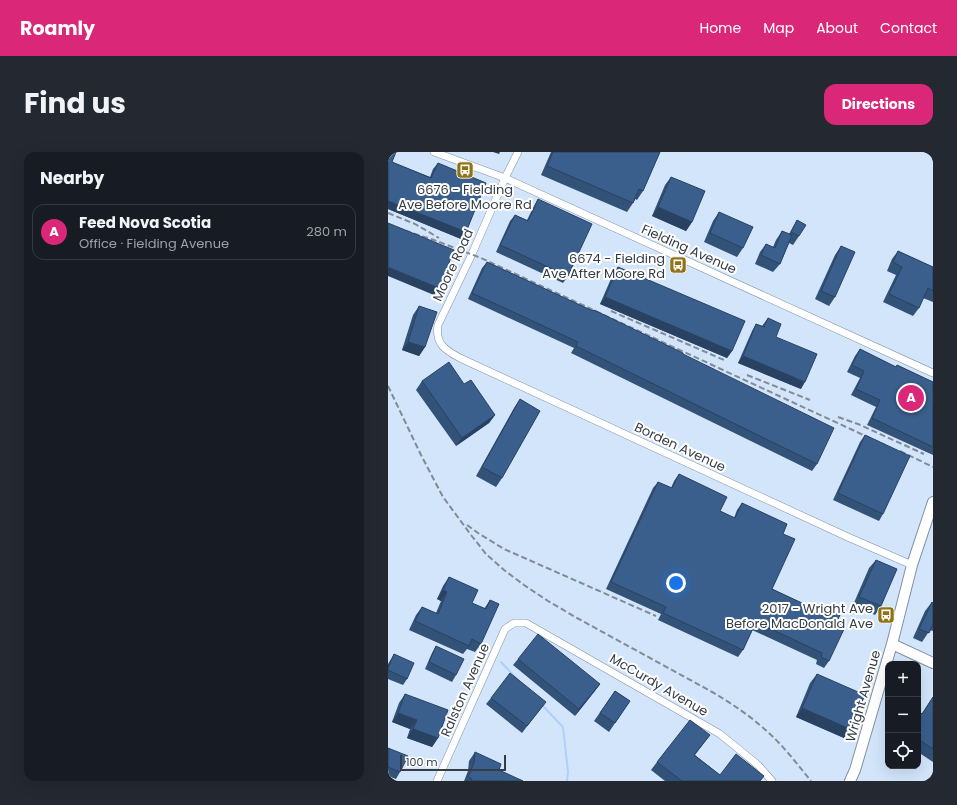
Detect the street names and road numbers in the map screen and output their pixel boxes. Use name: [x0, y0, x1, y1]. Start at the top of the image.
street label: Fielding Avenue: [638, 219, 740, 279]
street label: Moore Road: [428, 226, 478, 304]
street label: Borden Avenue: [631, 418, 729, 476]
street label: Ralston Avenue: [436, 640, 494, 740]
street label: Wright Avenue: [841, 648, 885, 744]
street label: McCurdy Avenue: [606, 649, 712, 721]

